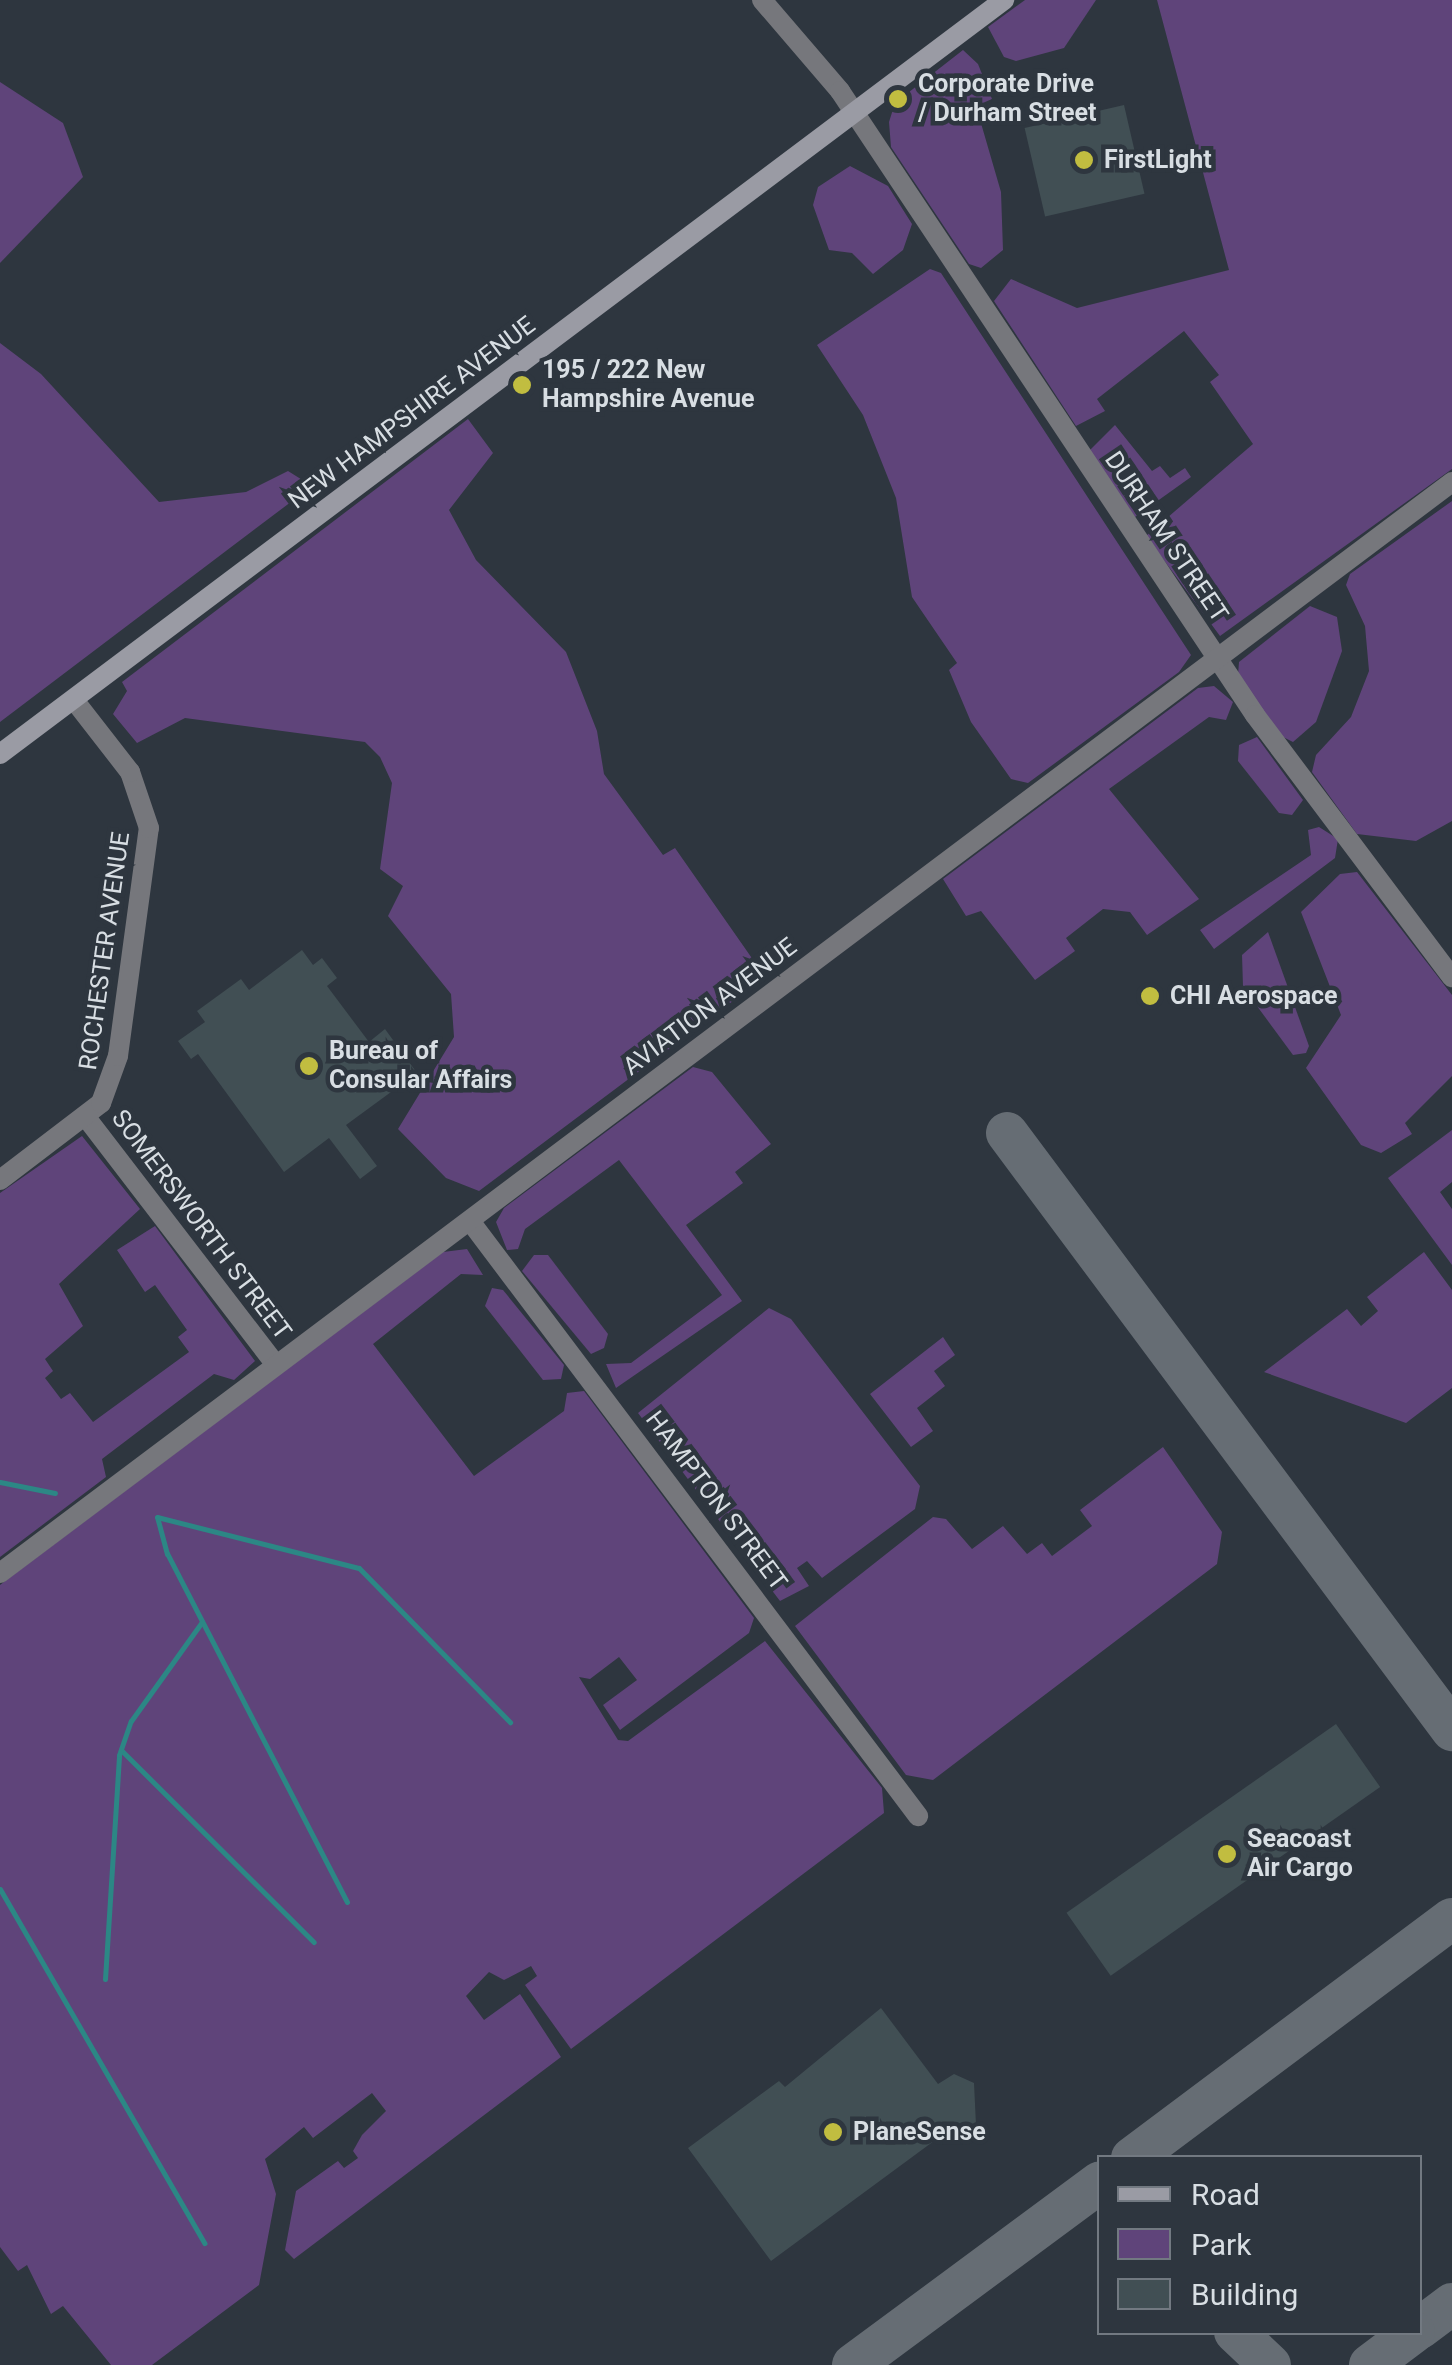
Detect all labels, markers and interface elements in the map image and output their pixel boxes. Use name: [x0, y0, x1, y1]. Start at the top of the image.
place label: Corporate Drive / Durham Street: [918, 70, 1096, 129]
marker: Corporate Drive / Durham Street: [887, 88, 909, 110]
place label: FirstLight: [1104, 145, 1212, 175]
marker: FirstLight: [1073, 149, 1095, 171]
street label: NEW HAMPSHIRE AVENUE: [283, 310, 541, 516]
place label: 195 / 222 New Hampshire Avenue: [542, 356, 755, 415]
marker: 195 / 222 New Hampshire Avenue: [511, 374, 533, 396]
street label: DURHAM STREET: [1098, 446, 1234, 628]
street label: ROCHESTER AVENUE: [73, 830, 137, 1072]
street label: AVIATION AVENUE: [617, 932, 803, 1082]
place label: CHI Aerospace: [1170, 981, 1338, 1011]
marker: CHI Aerospace: [1139, 985, 1161, 1007]
place label: Bureau of Consular Affairs: [329, 1037, 512, 1096]
marker: Bureau of Consular Affairs: [298, 1055, 320, 1077]
street label: SOMERSWORTH STREET: [105, 1104, 297, 1346]
street label: HAMPTON STREET: [639, 1406, 793, 1596]
place label: Seacoast Air Cargo: [1247, 1825, 1353, 1884]
marker: Seacoast Air Cargo: [1216, 1843, 1238, 1865]
place label: PlaneSense: [853, 2117, 986, 2147]
marker: PlaneSense: [822, 2121, 844, 2143]
legend: [1097, 2155, 1422, 2335]
text: Road: [1191, 2177, 1260, 2212]
text: Park: [1191, 2227, 1251, 2262]
text: Building: [1191, 2277, 1298, 2312]

